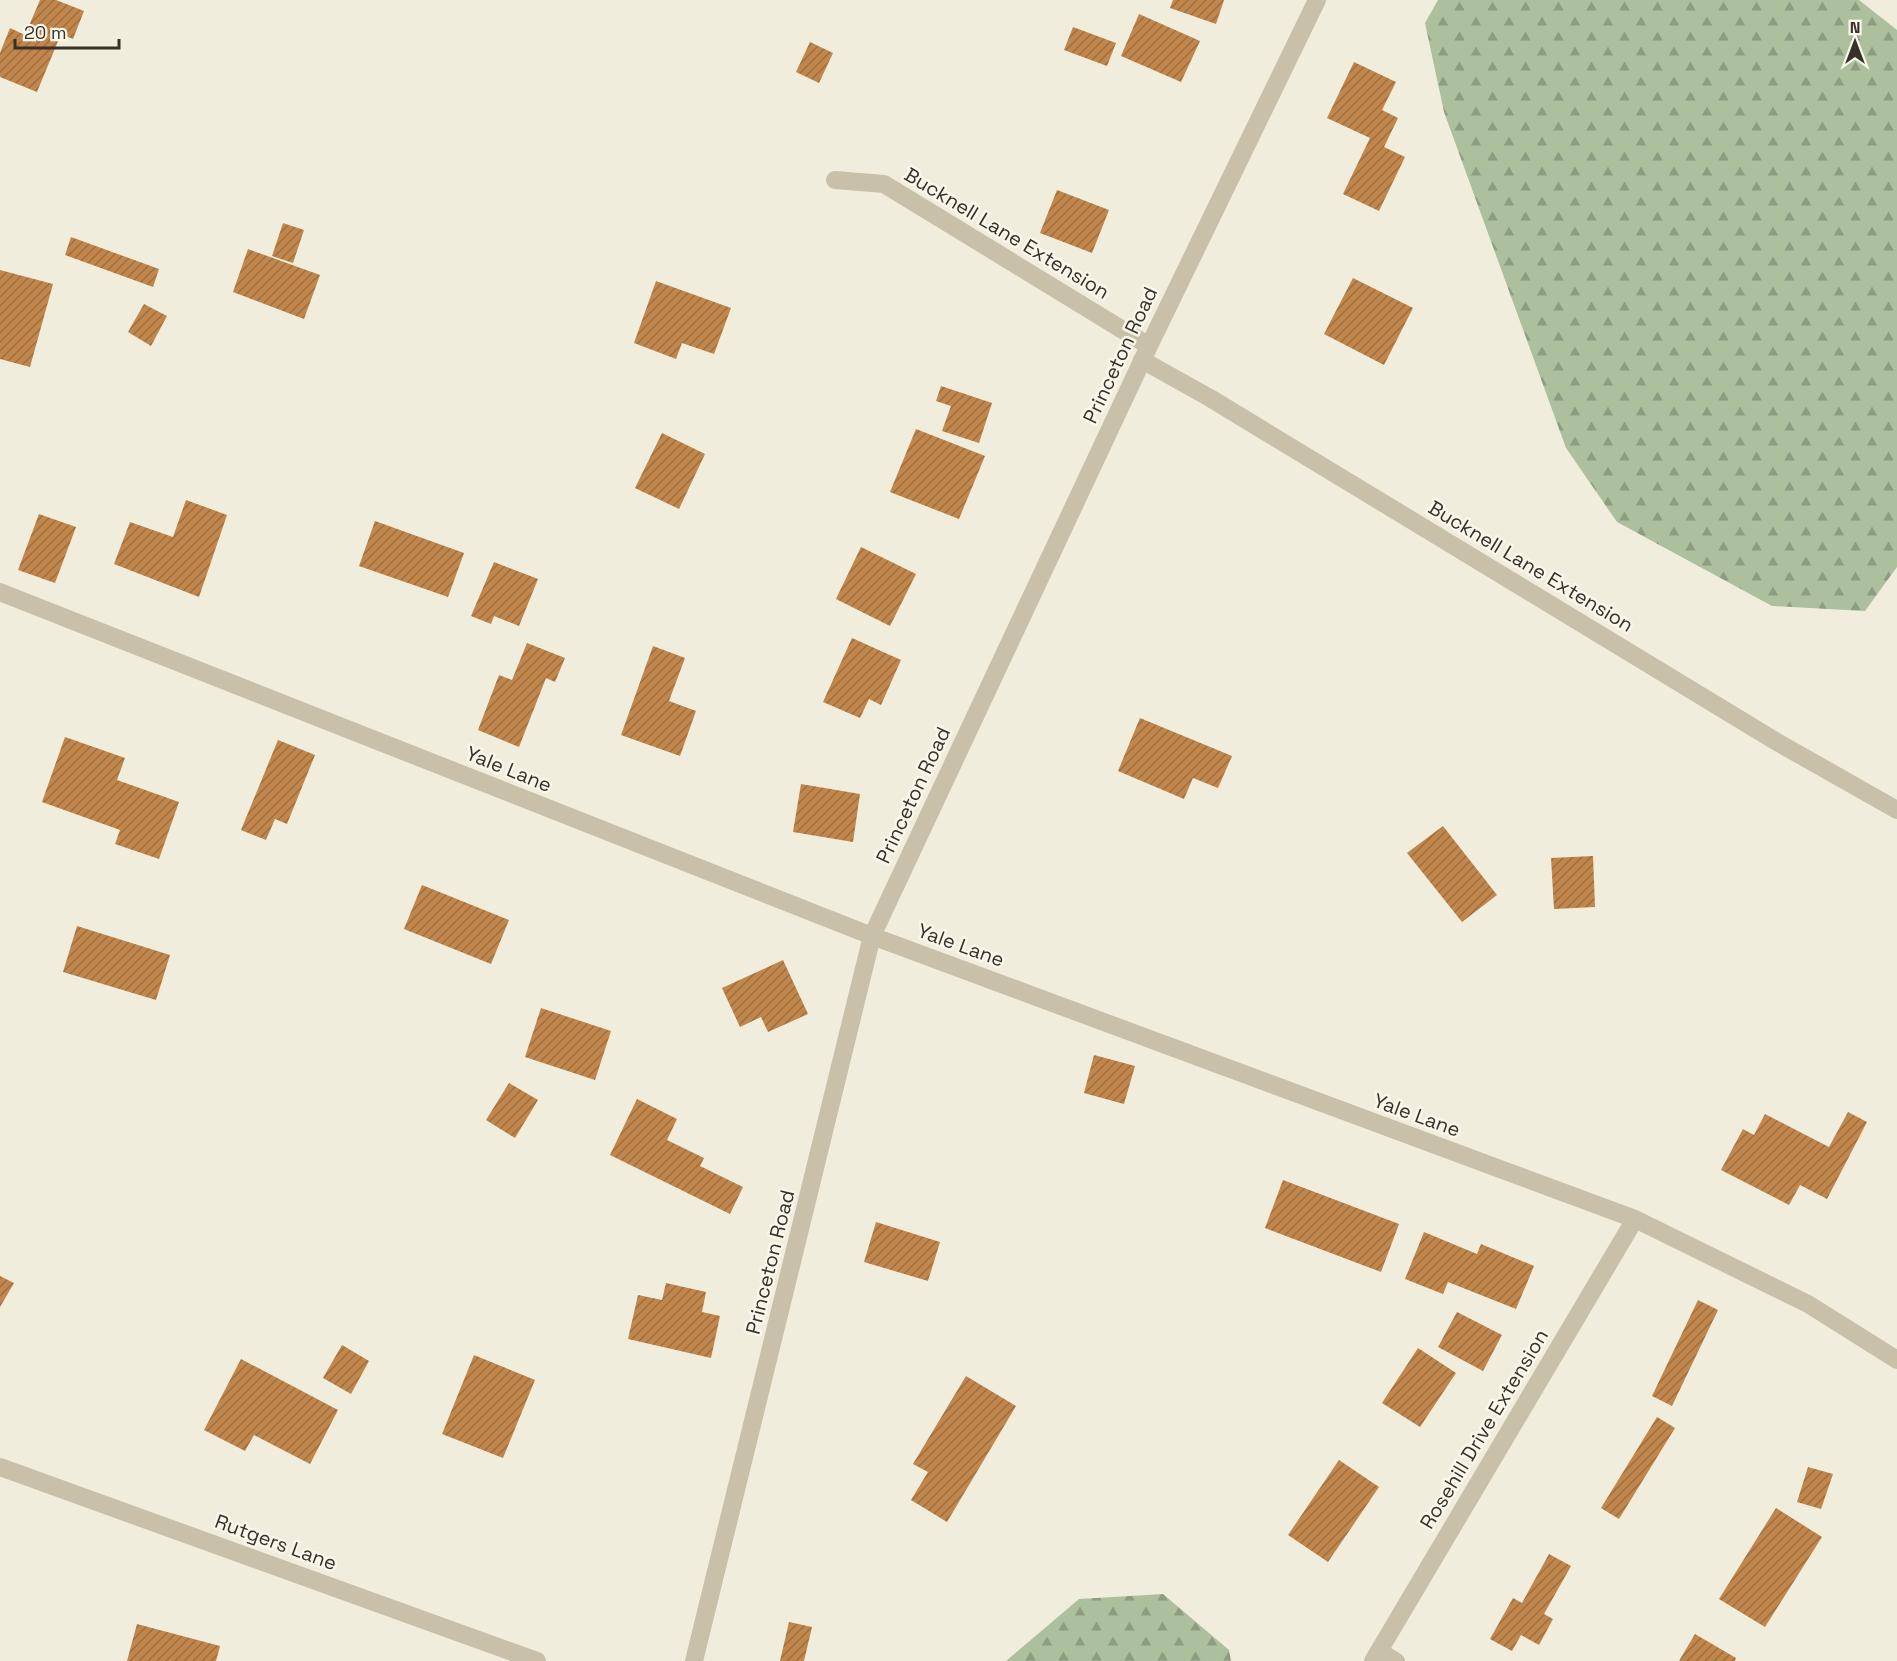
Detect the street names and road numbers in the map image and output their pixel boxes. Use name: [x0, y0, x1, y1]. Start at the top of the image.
street label: Bucknell Lane Extension: [900, 161, 1114, 305]
street label: Princeton Road: [1077, 283, 1163, 427]
street label: Bucknell Lane Extension: [1424, 494, 1638, 638]
street label: Princeton Road: [870, 723, 956, 867]
street label: Yale Lane: [462, 740, 556, 798]
street label: Yale Lane: [914, 917, 1008, 973]
street label: Yale Lane: [1370, 1087, 1464, 1143]
street label: Princeton Road: [740, 1187, 800, 1337]
street label: Rosehill Drive Extension: [1414, 1324, 1554, 1534]
street label: Rutgers Lane: [211, 1508, 341, 1576]

